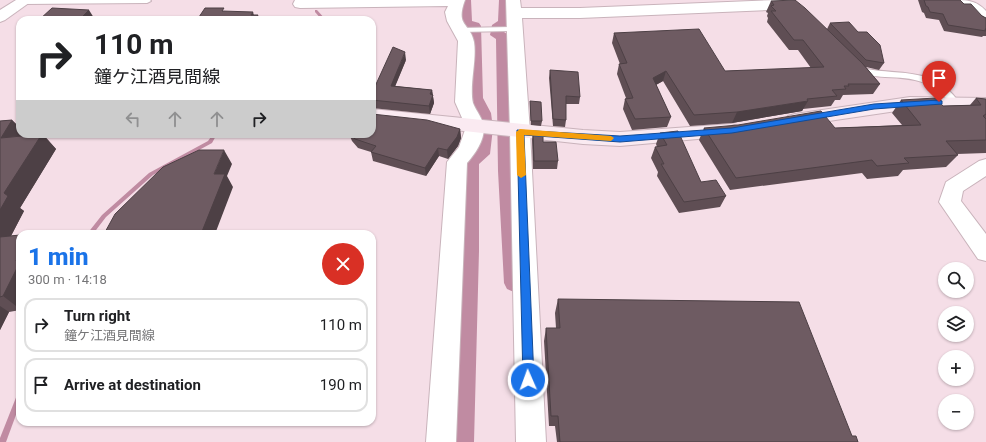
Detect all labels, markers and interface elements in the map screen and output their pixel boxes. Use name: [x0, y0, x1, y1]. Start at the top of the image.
text: 110 m: [94, 28, 173, 61]
icon: right: [28, 32, 80, 84]
pin: [922, 61, 956, 102]
text: 鐘ケ江酒見間線: [94, 66, 220, 87]
icon: arrive: [928, 67, 950, 89]
icon: left: [122, 108, 144, 130]
icon: ahead: [164, 108, 186, 130]
icon: ahead: [206, 108, 228, 130]
icon: right: [248, 108, 270, 130]
text: 1 min: [28, 243, 89, 271]
button: close: [322, 243, 364, 285]
map controls: [938, 262, 974, 430]
button: search: [938, 262, 974, 298]
text: 300 m · 14:18: [28, 272, 107, 287]
button: layers: [938, 306, 974, 342]
text: Turn right: [64, 307, 130, 325]
icon: right: [30, 314, 52, 336]
text: 110 m: [320, 316, 362, 334]
text: 鐘ケ江酒見間線: [64, 328, 155, 343]
button: +: [938, 350, 974, 386]
position arrow: [507, 359, 549, 401]
icon: arrive: [30, 374, 52, 396]
text: Arrive at destination: [64, 376, 201, 394]
text: 190 m: [320, 376, 362, 394]
button: −: [938, 394, 974, 430]

